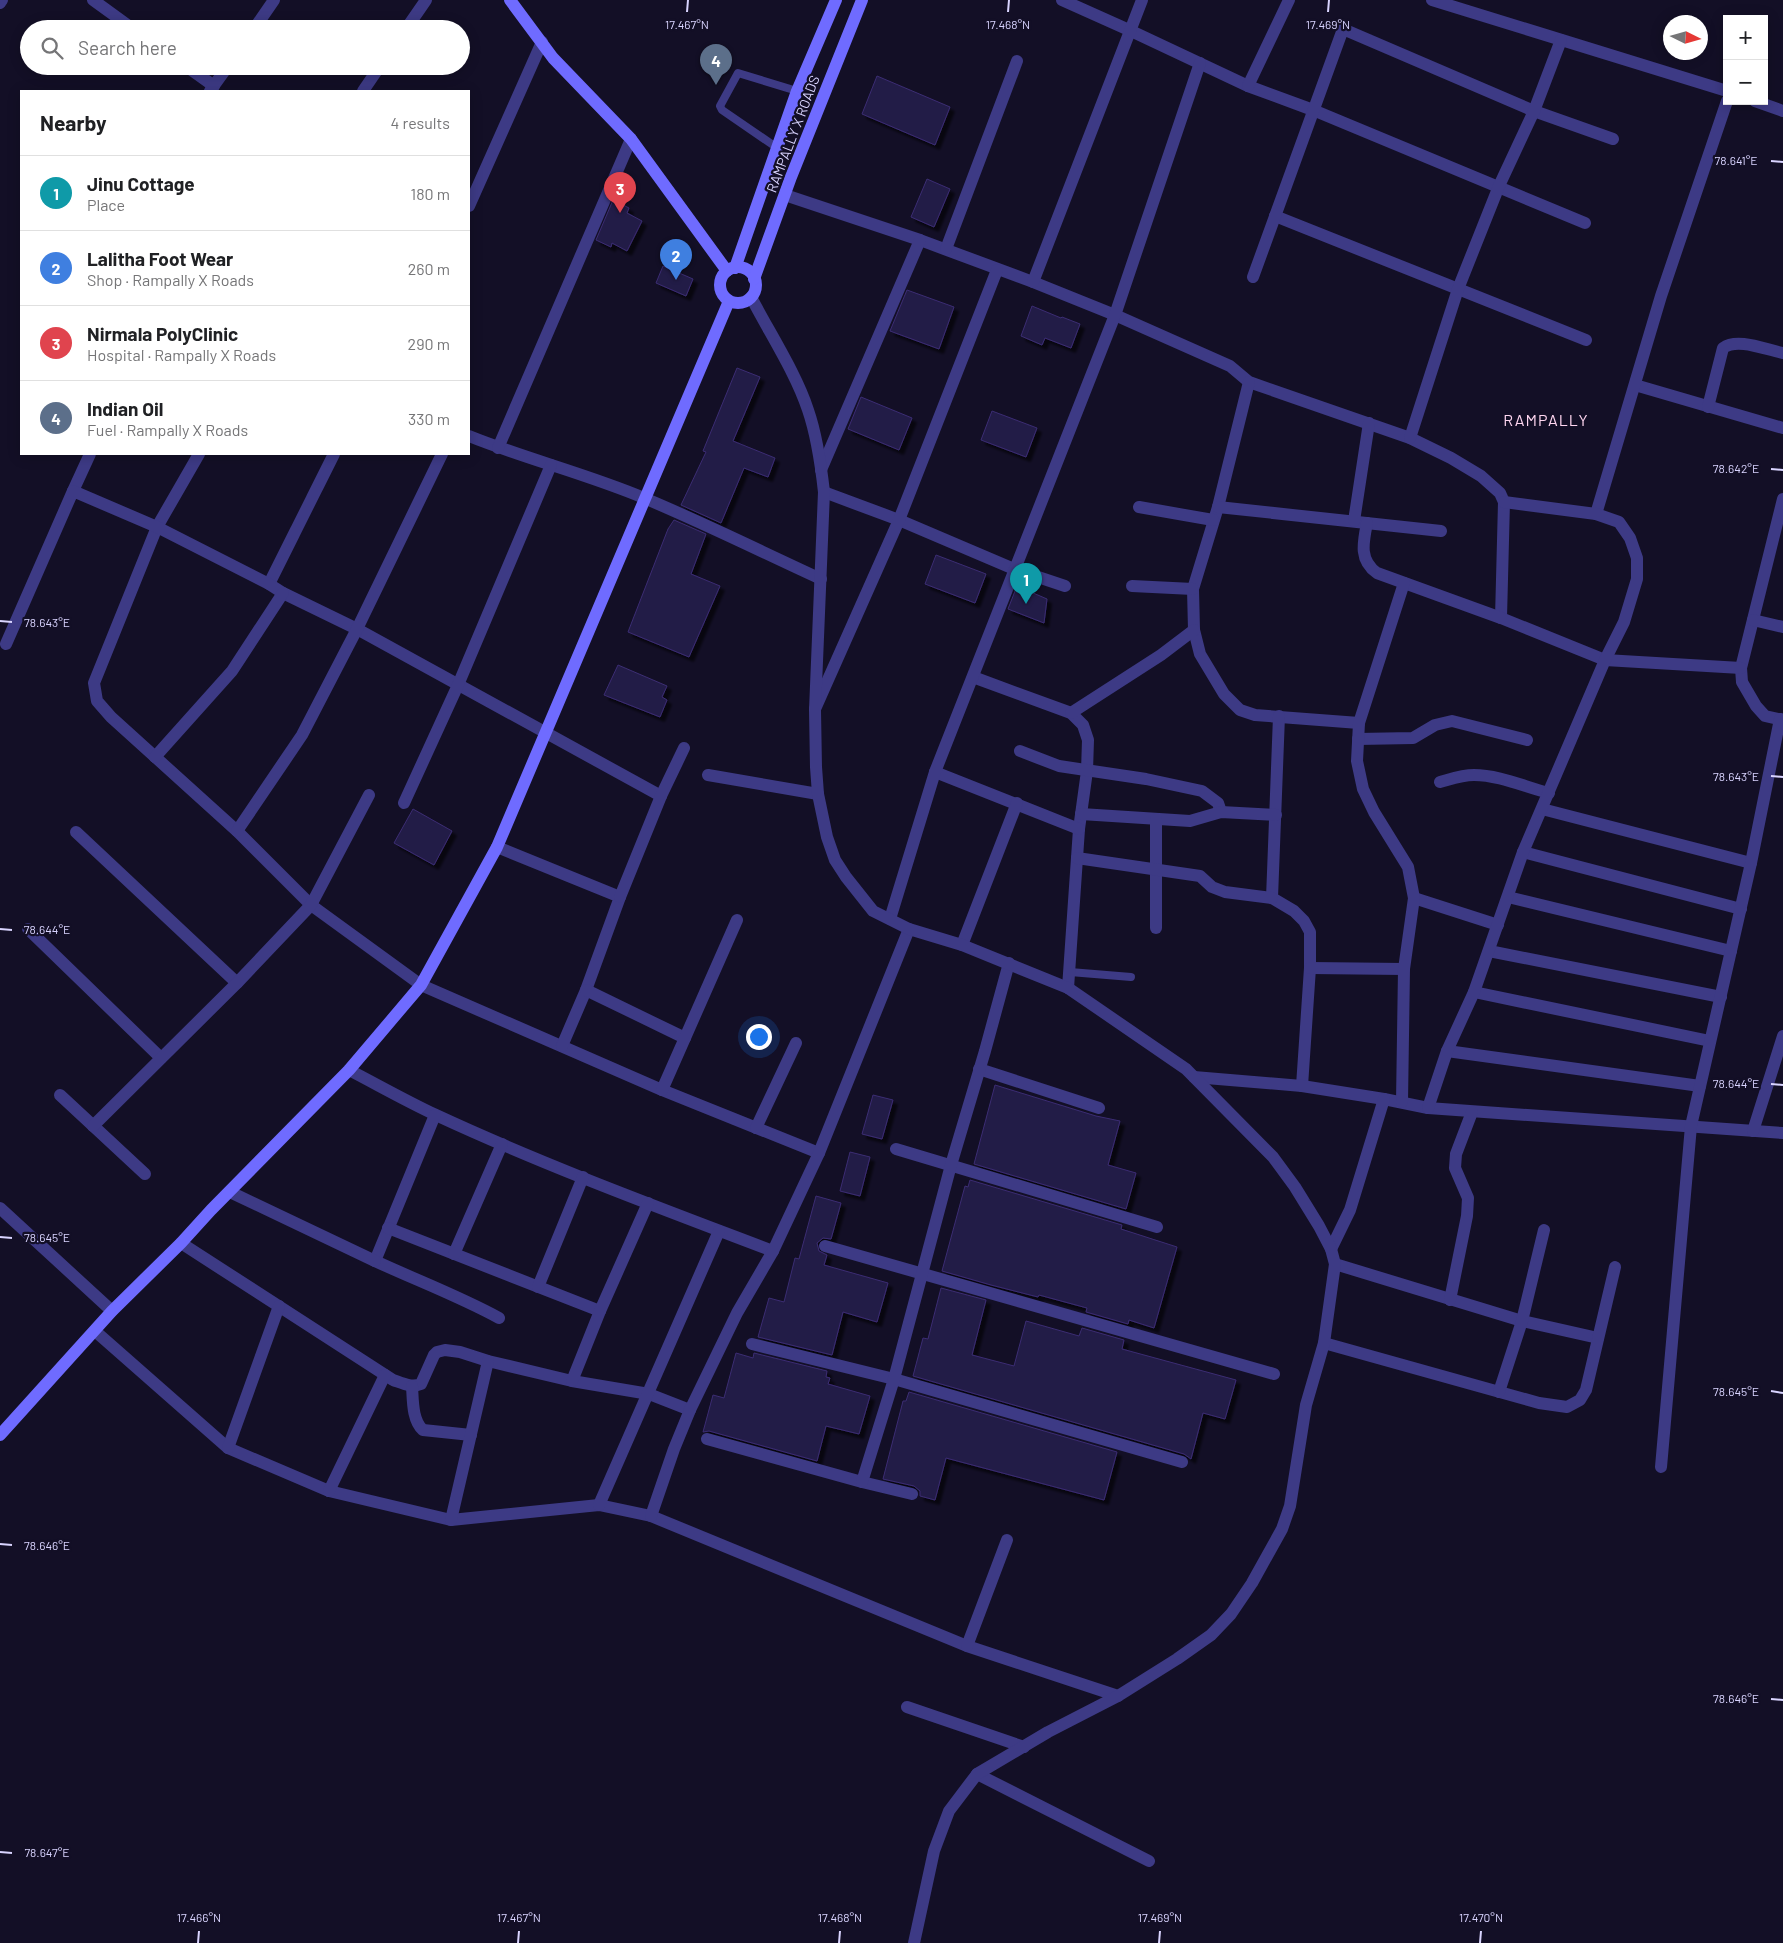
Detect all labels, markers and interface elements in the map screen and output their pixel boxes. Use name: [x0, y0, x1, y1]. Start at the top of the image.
north arrow: [1663, 15, 1708, 60]
map controls: [1723, 15, 1768, 105]
button: +: [1723, 15, 1768, 60]
text: 17.467°N: [665, 17, 709, 31]
text: 17.468°N: [986, 17, 1030, 31]
text: 17.469°N: [1306, 17, 1350, 31]
search box: [20, 20, 470, 75]
icon: search: [38, 34, 66, 62]
text: Search here: [78, 36, 177, 59]
pin: 4: [700, 44, 732, 85]
button: −: [1723, 60, 1768, 105]
street label: RAMPALLY X ROADS: [762, 73, 823, 195]
text: Nearby: [40, 110, 106, 135]
text: 4 results: [390, 113, 450, 132]
text: 78.641°E: [1715, 153, 1757, 167]
text: Jinu Cottage: [87, 172, 195, 195]
pin: 3: [604, 172, 636, 213]
text: 1: [53, 184, 59, 203]
text: 180 m: [411, 184, 450, 203]
text: Place: [87, 195, 125, 214]
pin: 2: [660, 239, 692, 280]
text: Lalitha Foot Wear: [87, 247, 233, 270]
text: 2: [52, 259, 60, 278]
text: 260 m: [408, 259, 450, 278]
text: Shop · Rampally X Roads: [87, 270, 254, 289]
text: Nirmala PolyClinic: [87, 322, 238, 345]
text: 3: [52, 334, 60, 353]
text: 290 m: [408, 334, 450, 353]
text: Hospital · Rampally X Roads: [87, 345, 276, 364]
text: Indian Oil: [87, 397, 163, 420]
text: 4: [51, 409, 61, 428]
text: 330 m: [408, 409, 450, 428]
district label: RAMPALLY: [1503, 410, 1589, 429]
text: Fuel · Rampally X Roads: [87, 420, 248, 439]
text: 78.642°E: [1713, 461, 1759, 475]
pin: 1: [1010, 563, 1042, 604]
text: 78.643°E: [24, 615, 70, 629]
text: 78.643°E: [1713, 769, 1759, 783]
text: 78.644°E: [24, 922, 70, 936]
your location: [746, 1024, 772, 1050]
text: 78.644°E: [1713, 1076, 1759, 1090]
text: 78.645°E: [24, 1230, 70, 1244]
text: 78.645°E: [1713, 1384, 1759, 1398]
text: 78.646°E: [24, 1538, 70, 1552]
text: 78.646°E: [1713, 1691, 1759, 1705]
text: 78.647°E: [24, 1845, 70, 1859]
text: 17.466°N: [177, 1910, 221, 1924]
text: 17.467°N: [497, 1910, 541, 1924]
text: 17.468°N: [818, 1910, 862, 1924]
text: 17.469°N: [1138, 1910, 1182, 1924]
text: 17.470°N: [1459, 1910, 1503, 1924]

